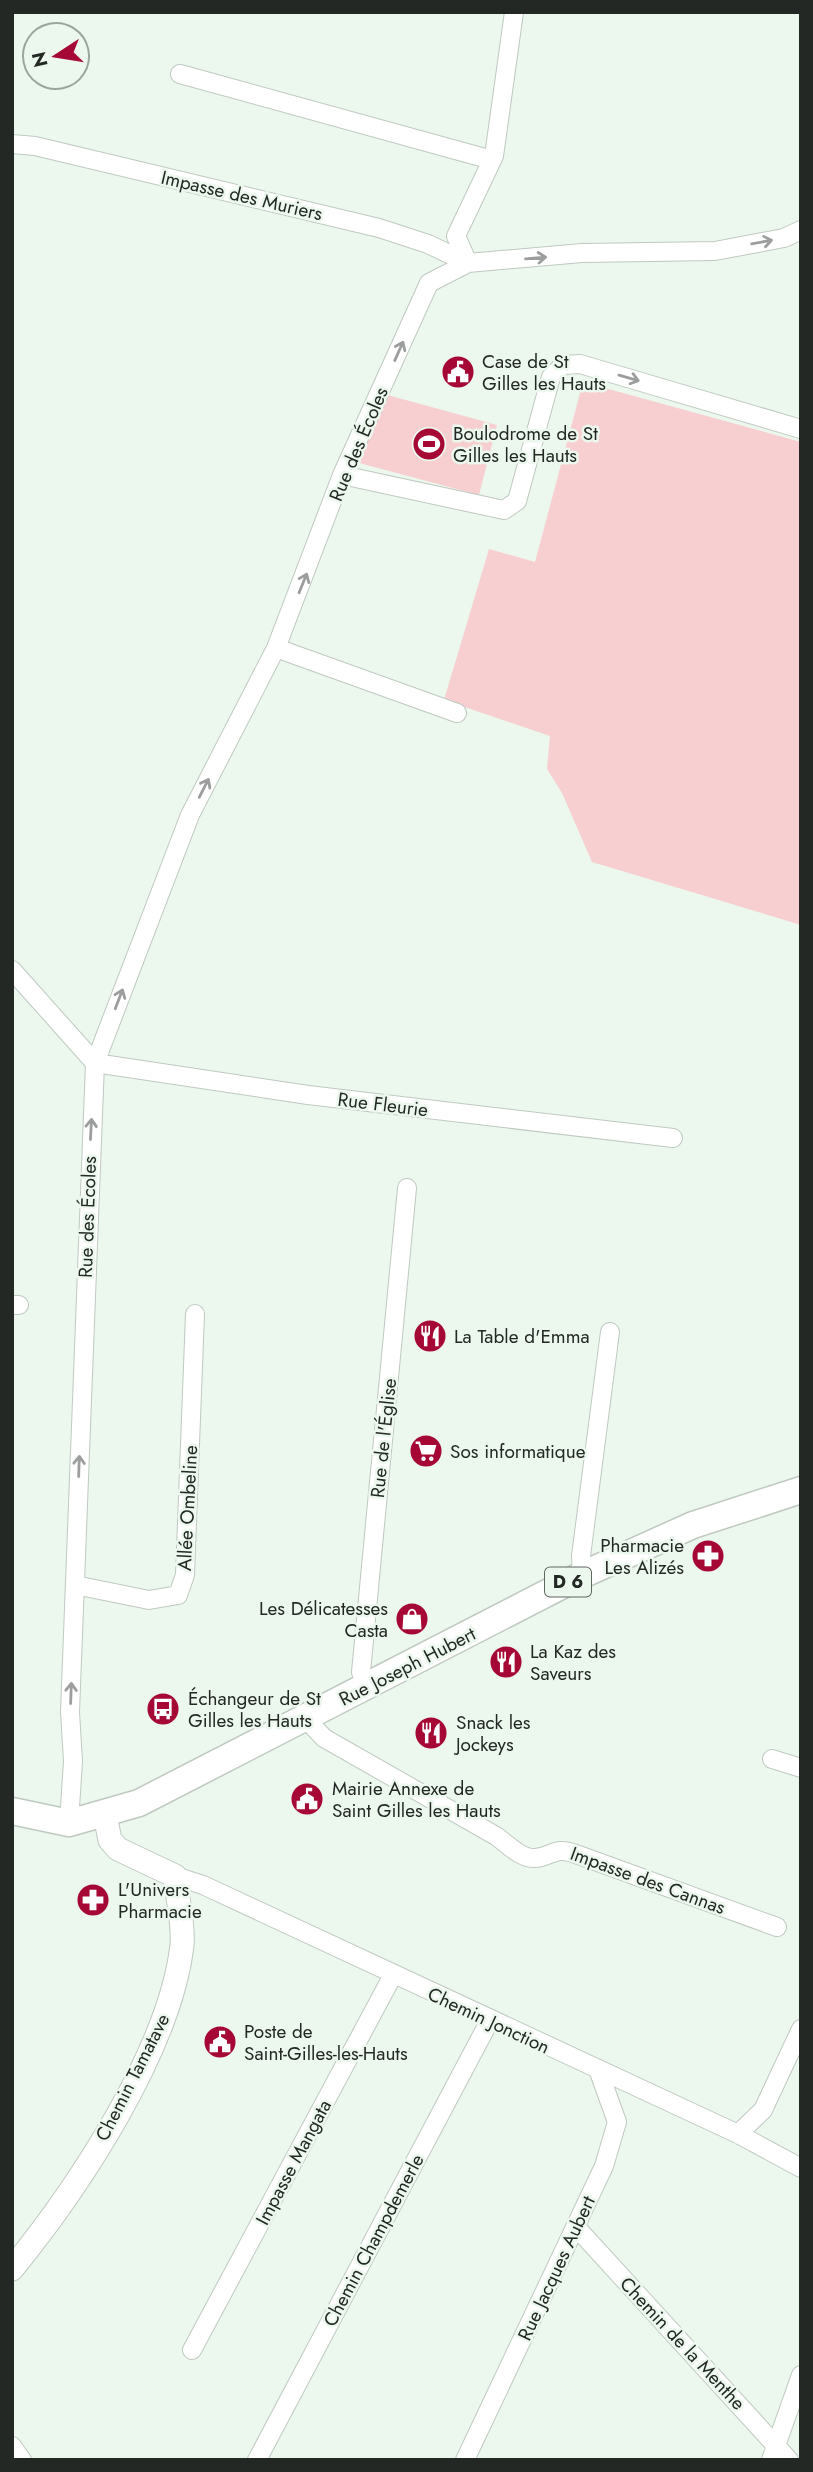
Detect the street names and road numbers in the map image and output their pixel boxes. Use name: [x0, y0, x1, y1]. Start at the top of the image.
street label: Impasse des Muriers: [158, 164, 326, 227]
street label: Rue des Écoles: [322, 383, 395, 506]
street label: Rue Fleurie: [336, 1086, 430, 1123]
street label: Rue des Écoles: [72, 1155, 103, 1278]
street label: Rue de l'Église: [364, 1377, 403, 1499]
street label: Allée Ombeline: [171, 1444, 204, 1572]
road number: D 6: [545, 1568, 591, 1596]
street label: Rue Joseph Hubert: [334, 1620, 481, 1713]
street label: Impasse des Cannas: [567, 1840, 729, 1921]
street label: Chemin Jonction: [423, 1980, 554, 2061]
street label: Chemin Tamatave: [89, 2009, 176, 2146]
street label: Impasse Mangata: [249, 2095, 338, 2230]
street label: Chemin Champdemerle: [316, 2149, 431, 2331]
street label: Rue Jacques Aubert: [511, 2191, 602, 2345]
street label: Chemin de la Menthe: [614, 2271, 752, 2416]

